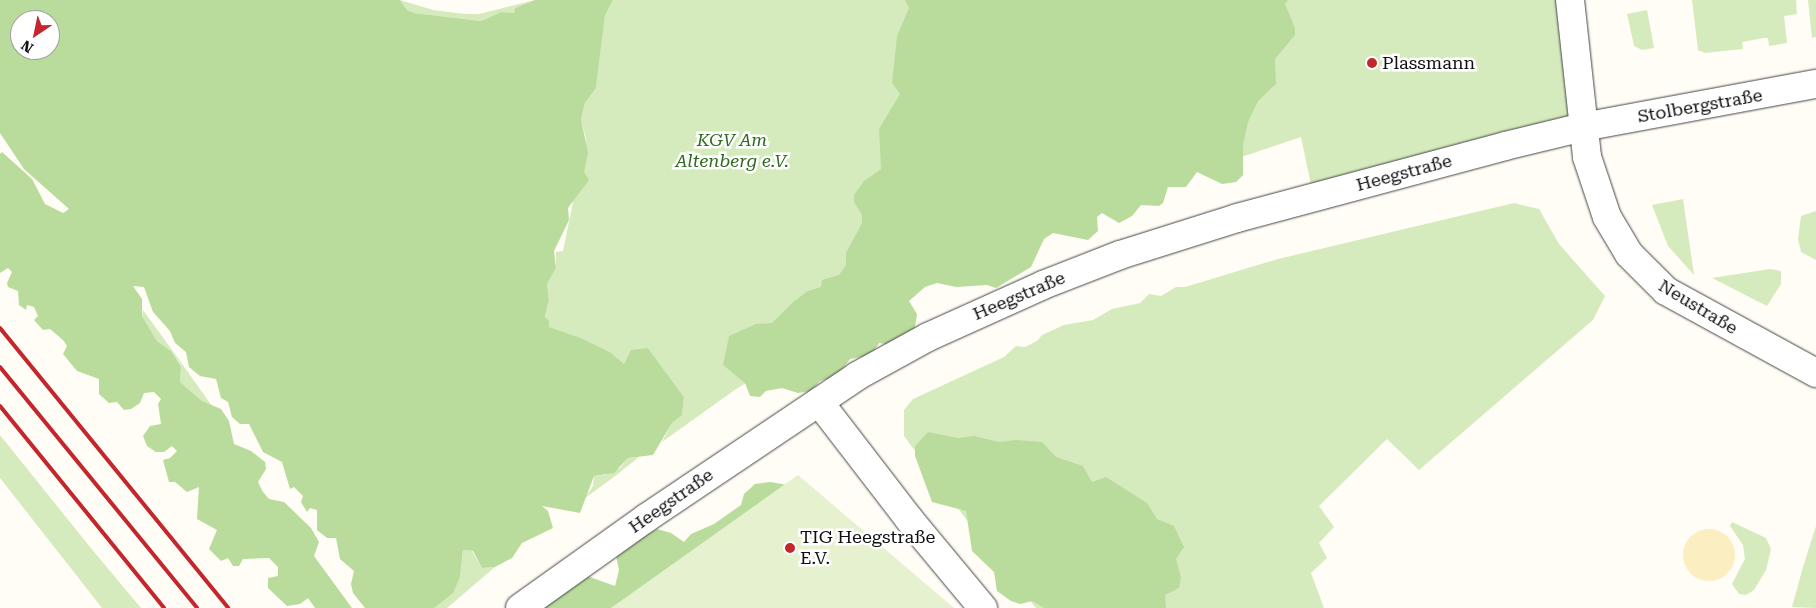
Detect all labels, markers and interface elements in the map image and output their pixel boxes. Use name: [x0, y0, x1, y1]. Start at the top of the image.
north arrow: [10, 10, 60, 60]
text: N: [18, 37, 36, 56]
place label: Plassmann: [1382, 52, 1475, 74]
marker: Plassmann: [1366, 57, 1378, 69]
street label: Stolbergstraße: [1636, 84, 1764, 128]
park label: KGV Am Altenberg e.V.: [676, 130, 788, 172]
street label: Heegstraße: [1354, 150, 1454, 196]
street label: Heegstraße: [970, 267, 1068, 325]
street label: Neustraße: [1654, 275, 1742, 339]
street label: Heegstraße: [625, 464, 717, 538]
place label: TIG Heegstraße E.V.: [800, 527, 935, 570]
marker: TIG Heegstraße E.V.: [784, 542, 796, 554]

